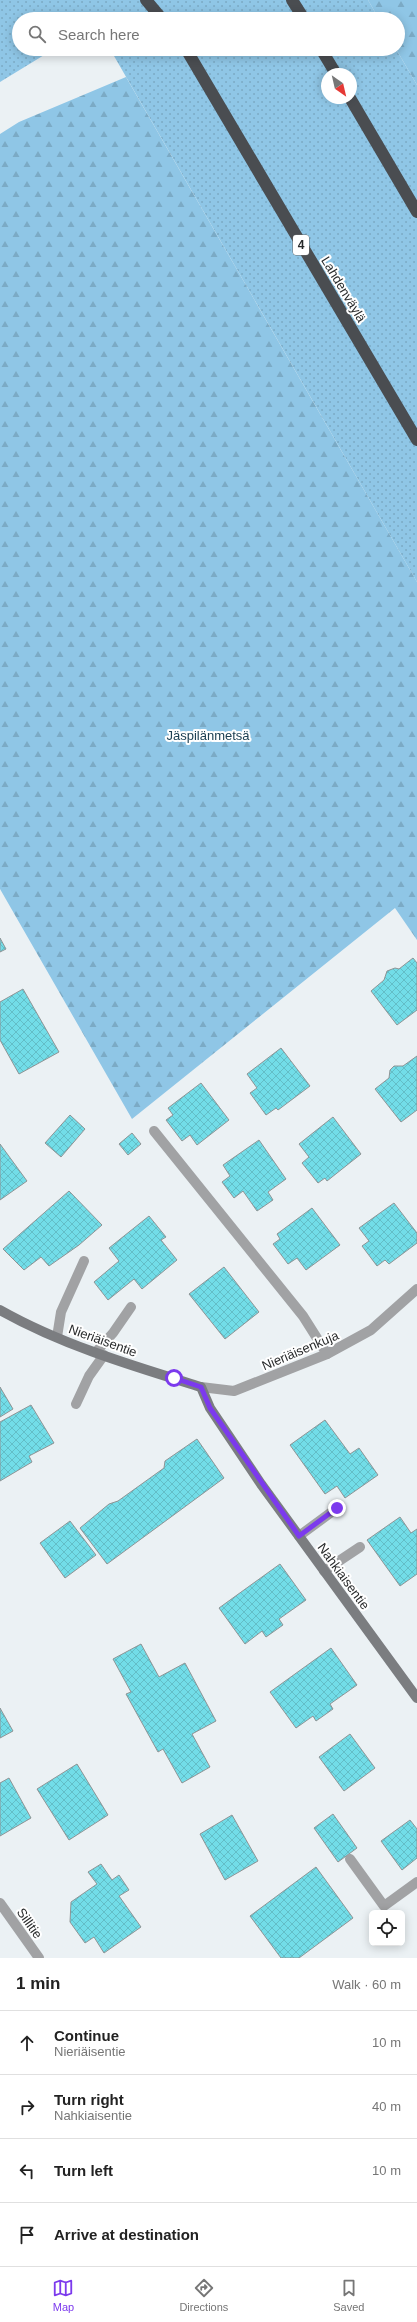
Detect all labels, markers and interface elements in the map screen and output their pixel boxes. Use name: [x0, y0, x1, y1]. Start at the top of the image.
search box: [12, 12, 405, 56]
icon: search: [26, 23, 48, 45]
text: Search here: [58, 26, 140, 43]
north arrow: [321, 68, 357, 104]
road number: 4: [293, 235, 309, 255]
street label: Lahdenväylä: [318, 254, 369, 325]
park label: Jäspilänmetsä: [166, 728, 250, 743]
street label: Nieriäisentie: [67, 1321, 139, 1360]
street label: Nieriäisenkuja: [260, 1327, 341, 1373]
route start: [165, 1369, 183, 1387]
route end: [328, 1499, 346, 1517]
street label: Nahkiaisentie: [315, 1540, 373, 1612]
street label: Sillitie: [14, 1905, 45, 1942]
map controls: [369, 1910, 405, 1946]
button: locate: [369, 1910, 405, 1946]
text: 1 min: [16, 1974, 60, 1993]
text: Walk · 60 m: [332, 1977, 401, 1992]
text: Continue: [54, 2027, 119, 2044]
icon: ahead: [16, 2032, 38, 2054]
text: 10 m: [372, 2035, 401, 2050]
text: Nieriäisentie: [54, 2044, 126, 2059]
text: Turn right: [54, 2091, 124, 2108]
icon: right: [16, 2096, 38, 2118]
text: 40 m: [372, 2099, 401, 2114]
text: Nahkiaisentie: [54, 2108, 132, 2123]
icon: left: [16, 2160, 38, 2182]
text: Turn left: [54, 2162, 113, 2179]
text: 10 m: [372, 2163, 401, 2178]
icon: arrive: [16, 2224, 38, 2246]
text: Arrive at destination: [54, 2226, 199, 2243]
tab: Map: [52, 2277, 74, 2313]
tab: Directions: [179, 2277, 228, 2313]
tab: Saved: [333, 2277, 364, 2313]

